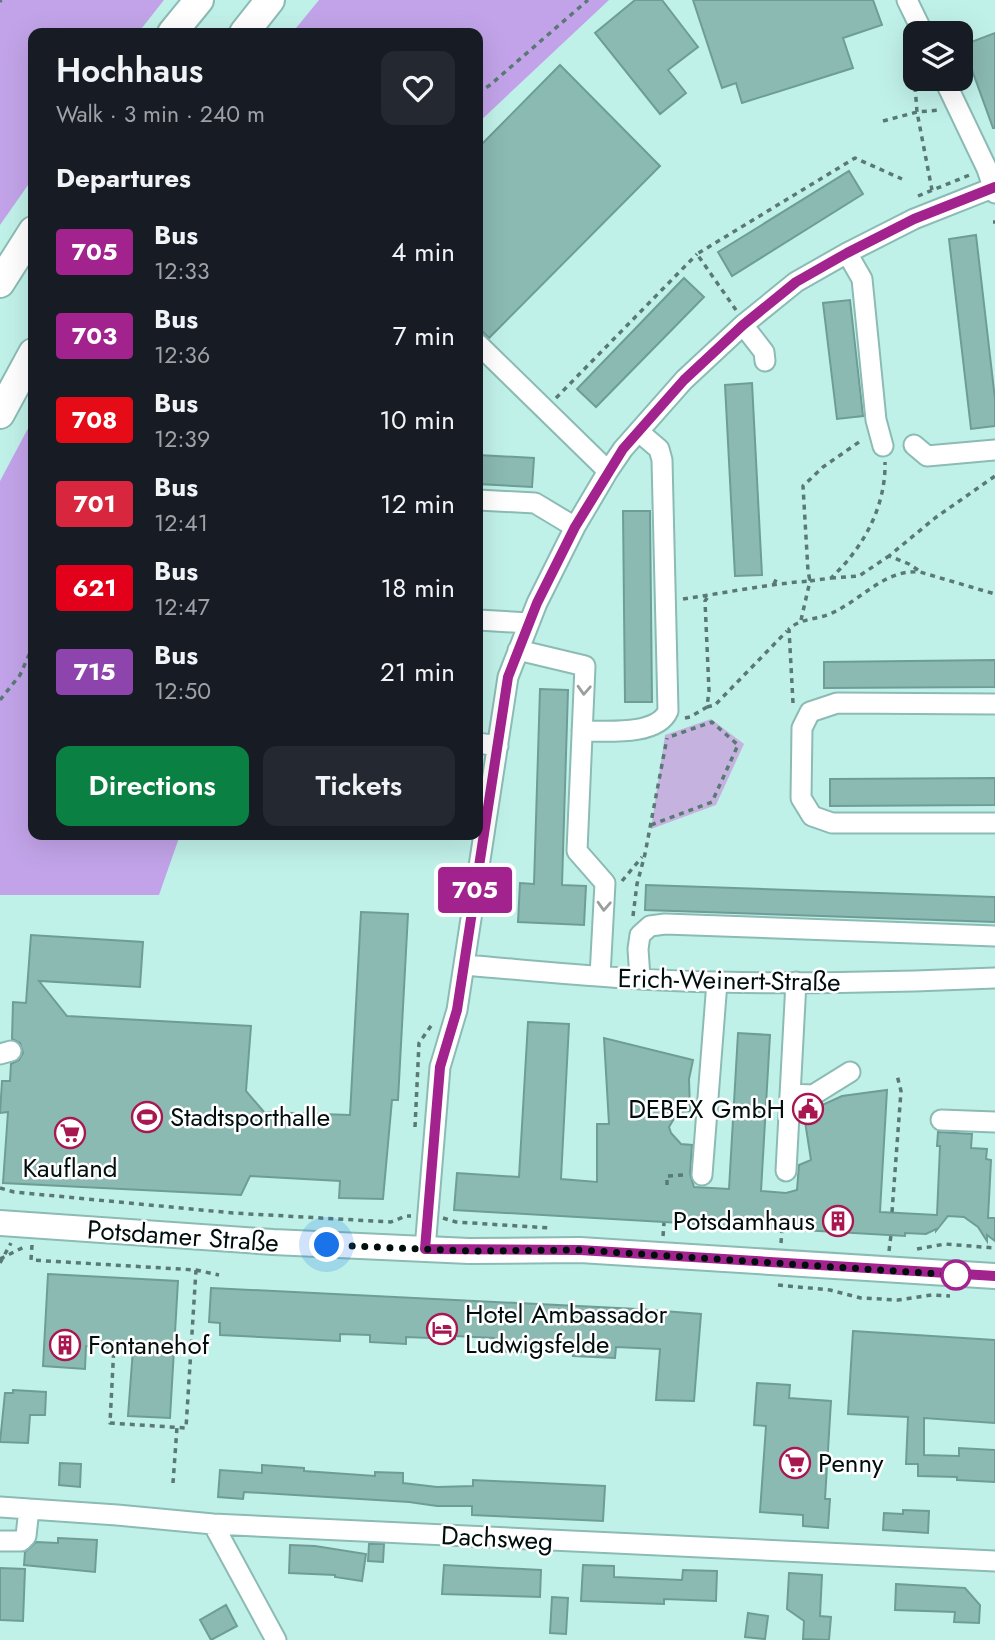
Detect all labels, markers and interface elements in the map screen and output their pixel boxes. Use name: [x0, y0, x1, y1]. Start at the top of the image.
map controls: [903, 21, 973, 91]
button: layers: [903, 21, 973, 91]
text: Hochhaus: [56, 47, 203, 94]
button: heart: [381, 51, 455, 125]
text: Walk · 3 min · 240 m: [56, 97, 265, 131]
text: Departures: [56, 159, 191, 197]
text: Bus: [154, 216, 198, 254]
text: 4 min: [391, 233, 455, 271]
text: 705: [72, 234, 117, 269]
text: 12:33: [154, 254, 209, 288]
text: Bus: [154, 300, 198, 338]
text: 7 min: [393, 317, 455, 355]
text: 703: [72, 318, 117, 353]
text: 12:36: [154, 338, 210, 372]
text: Bus: [154, 384, 198, 422]
text: 10 min: [379, 401, 455, 439]
text: 708: [72, 402, 117, 437]
text: 12:39: [154, 422, 210, 456]
text: Bus: [154, 468, 198, 506]
text: 12 min: [380, 485, 455, 523]
text: 701: [73, 486, 116, 521]
text: 12:41: [154, 506, 208, 540]
text: Bus: [154, 552, 198, 590]
text: 18 min: [381, 569, 455, 607]
text: 621: [72, 570, 117, 605]
text: 12:47: [154, 590, 210, 624]
text: Bus: [154, 636, 198, 674]
text: 21 min: [380, 653, 455, 691]
text: 715: [73, 654, 116, 689]
text: 12:50: [154, 674, 211, 708]
one-way arrow: [577, 685, 592, 696]
button: Directions: [56, 746, 249, 826]
button: Tickets: [263, 746, 455, 826]
line badge: 705: [435, 867, 515, 913]
text: 705: [452, 872, 498, 907]
one-way arrow: [597, 901, 612, 912]
street label: Erich-Weinert-Straße: [617, 959, 841, 1001]
place label: DEBEX GmbH: [628, 1090, 785, 1128]
public building icon: DEBEX GmbH: [791, 1092, 825, 1126]
place label: Stadtsporthalle: [170, 1098, 330, 1136]
sports icon: Stadtsporthalle: [130, 1100, 164, 1134]
supermarket icon: Kaufland: [53, 1116, 87, 1150]
place label: Kaufland: [22, 1149, 118, 1187]
place label: Potsdamhaus: [673, 1202, 815, 1240]
building icon: Potsdamhaus: [821, 1204, 855, 1238]
street label: Potsdamer Straße: [86, 1210, 280, 1262]
your location: [309, 1227, 344, 1262]
unlabelled marker: [941, 1260, 971, 1290]
place label: Hotel Ambassador Ludwigsfelde: [465, 1295, 667, 1363]
hotel icon: Hotel Ambassador Ludwigsfelde: [425, 1312, 459, 1346]
place label: Fontanehof: [88, 1326, 210, 1364]
building icon: Fontanehof: [48, 1328, 82, 1362]
place label: Penny: [818, 1444, 884, 1482]
supermarket icon: Penny: [778, 1446, 812, 1480]
street label: Dachsweg: [440, 1516, 554, 1560]

